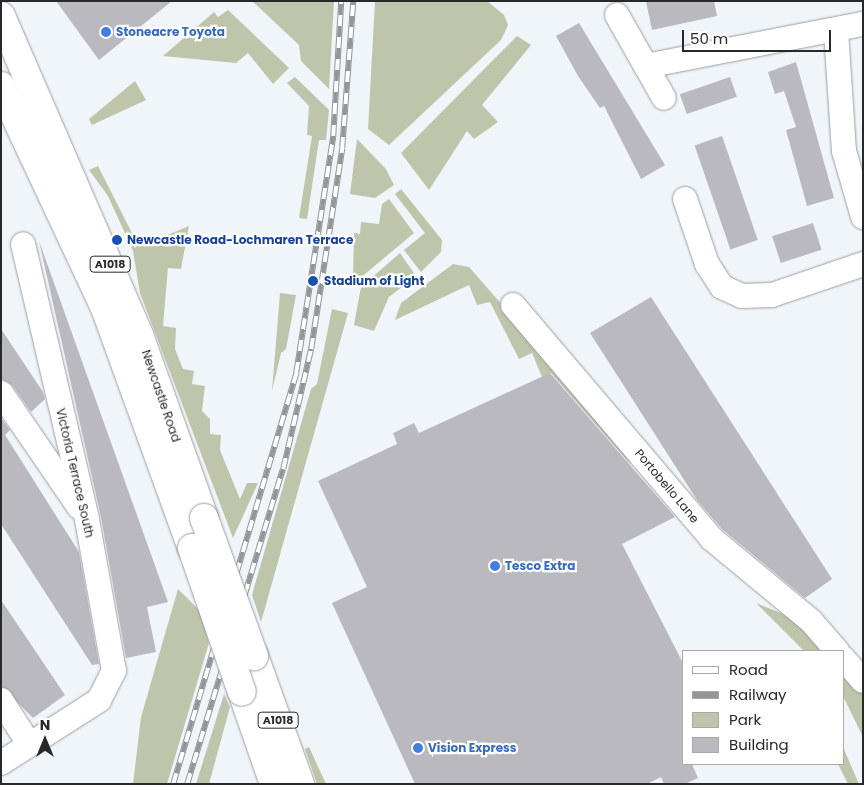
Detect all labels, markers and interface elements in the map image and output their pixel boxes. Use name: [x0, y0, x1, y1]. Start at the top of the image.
scale bar: [684, 20, 833, 52]
place label: Stoneacre Toyota: [116, 25, 225, 39]
marker: Stoneacre Toyota: [100, 26, 112, 38]
text: 50 m: [690, 28, 728, 49]
place label: Newcastle Road-Lochmaren Terrace: [127, 233, 353, 247]
marker: Newcastle Road-Lochmaren Terrace: [111, 234, 123, 246]
road number: A1018: [89, 255, 131, 272]
marker: Stadium of Light: [306, 274, 320, 288]
place label: Stadium of Light: [324, 274, 424, 288]
street label: Newcastle Road: [138, 348, 184, 444]
street label: Victoria Terrace South: [53, 407, 97, 539]
street label: Portobello Lane: [632, 446, 702, 526]
place label: Tesco Extra: [505, 559, 575, 573]
marker: Tesco Extra: [489, 560, 501, 572]
legend: [682, 650, 844, 765]
text: Road: [729, 659, 768, 680]
text: Railway: [729, 684, 787, 705]
text: Park: [729, 709, 761, 730]
road number: A1018: [257, 712, 299, 728]
north arrow: [20, 715, 70, 765]
text: N: [40, 715, 50, 735]
text: Building: [729, 734, 789, 755]
place label: Vision Express: [428, 741, 516, 755]
marker: Vision Express: [412, 742, 424, 754]

